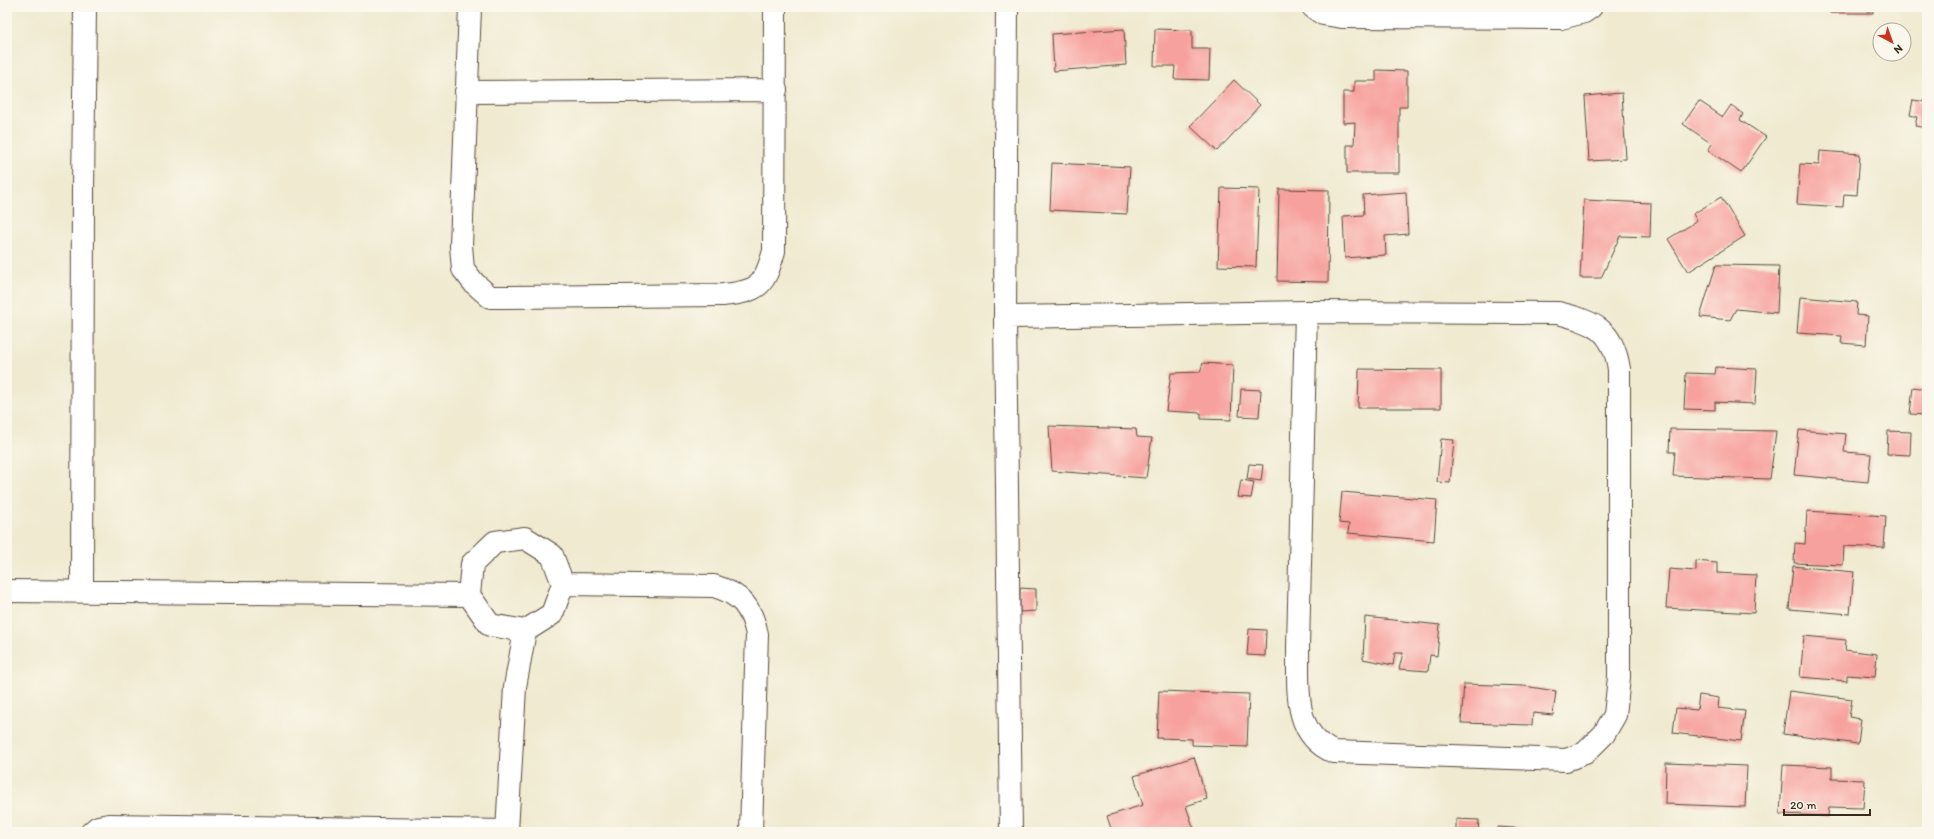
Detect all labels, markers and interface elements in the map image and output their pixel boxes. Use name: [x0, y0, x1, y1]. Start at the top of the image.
north arrow: [1872, 22, 1912, 62]
text: N: [1891, 42, 1905, 57]
scale bar: [1784, 791, 1870, 817]
text: 20 m: [1790, 798, 1817, 812]

